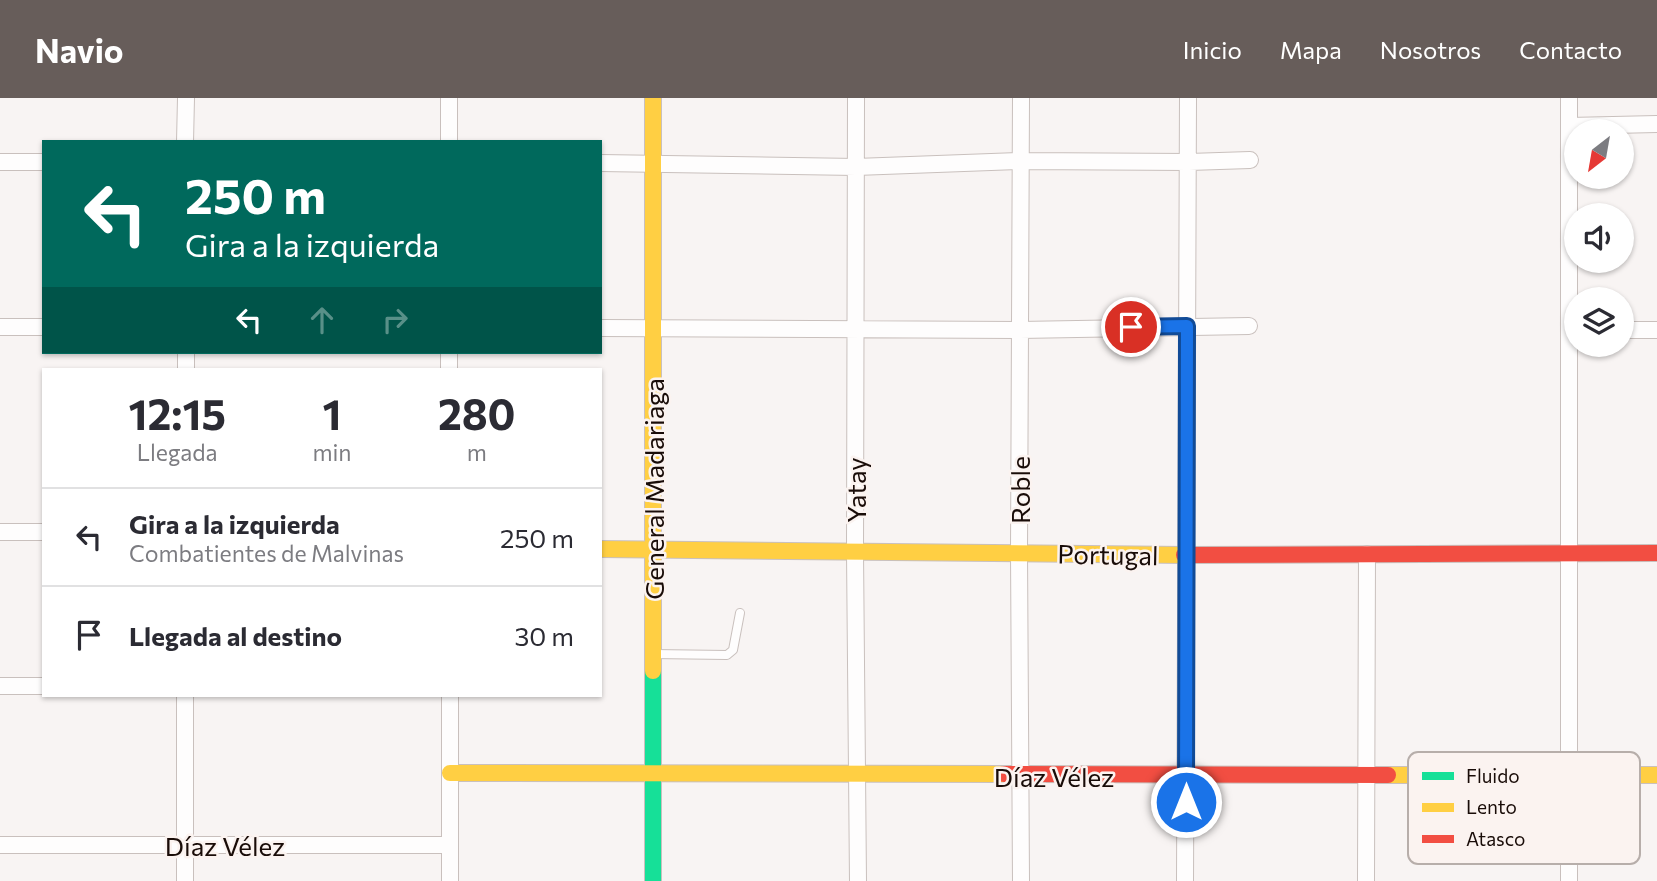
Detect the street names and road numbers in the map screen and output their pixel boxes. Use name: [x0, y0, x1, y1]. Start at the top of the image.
street label: General Madariaga: [638, 378, 669, 600]
street label: Roble: [1004, 456, 1035, 524]
street label: Yatay: [840, 457, 871, 523]
street label: Portugal: [1057, 538, 1159, 570]
street label: Díaz Vélez: [994, 761, 1114, 792]
street label: Díaz Vélez: [165, 830, 285, 861]

